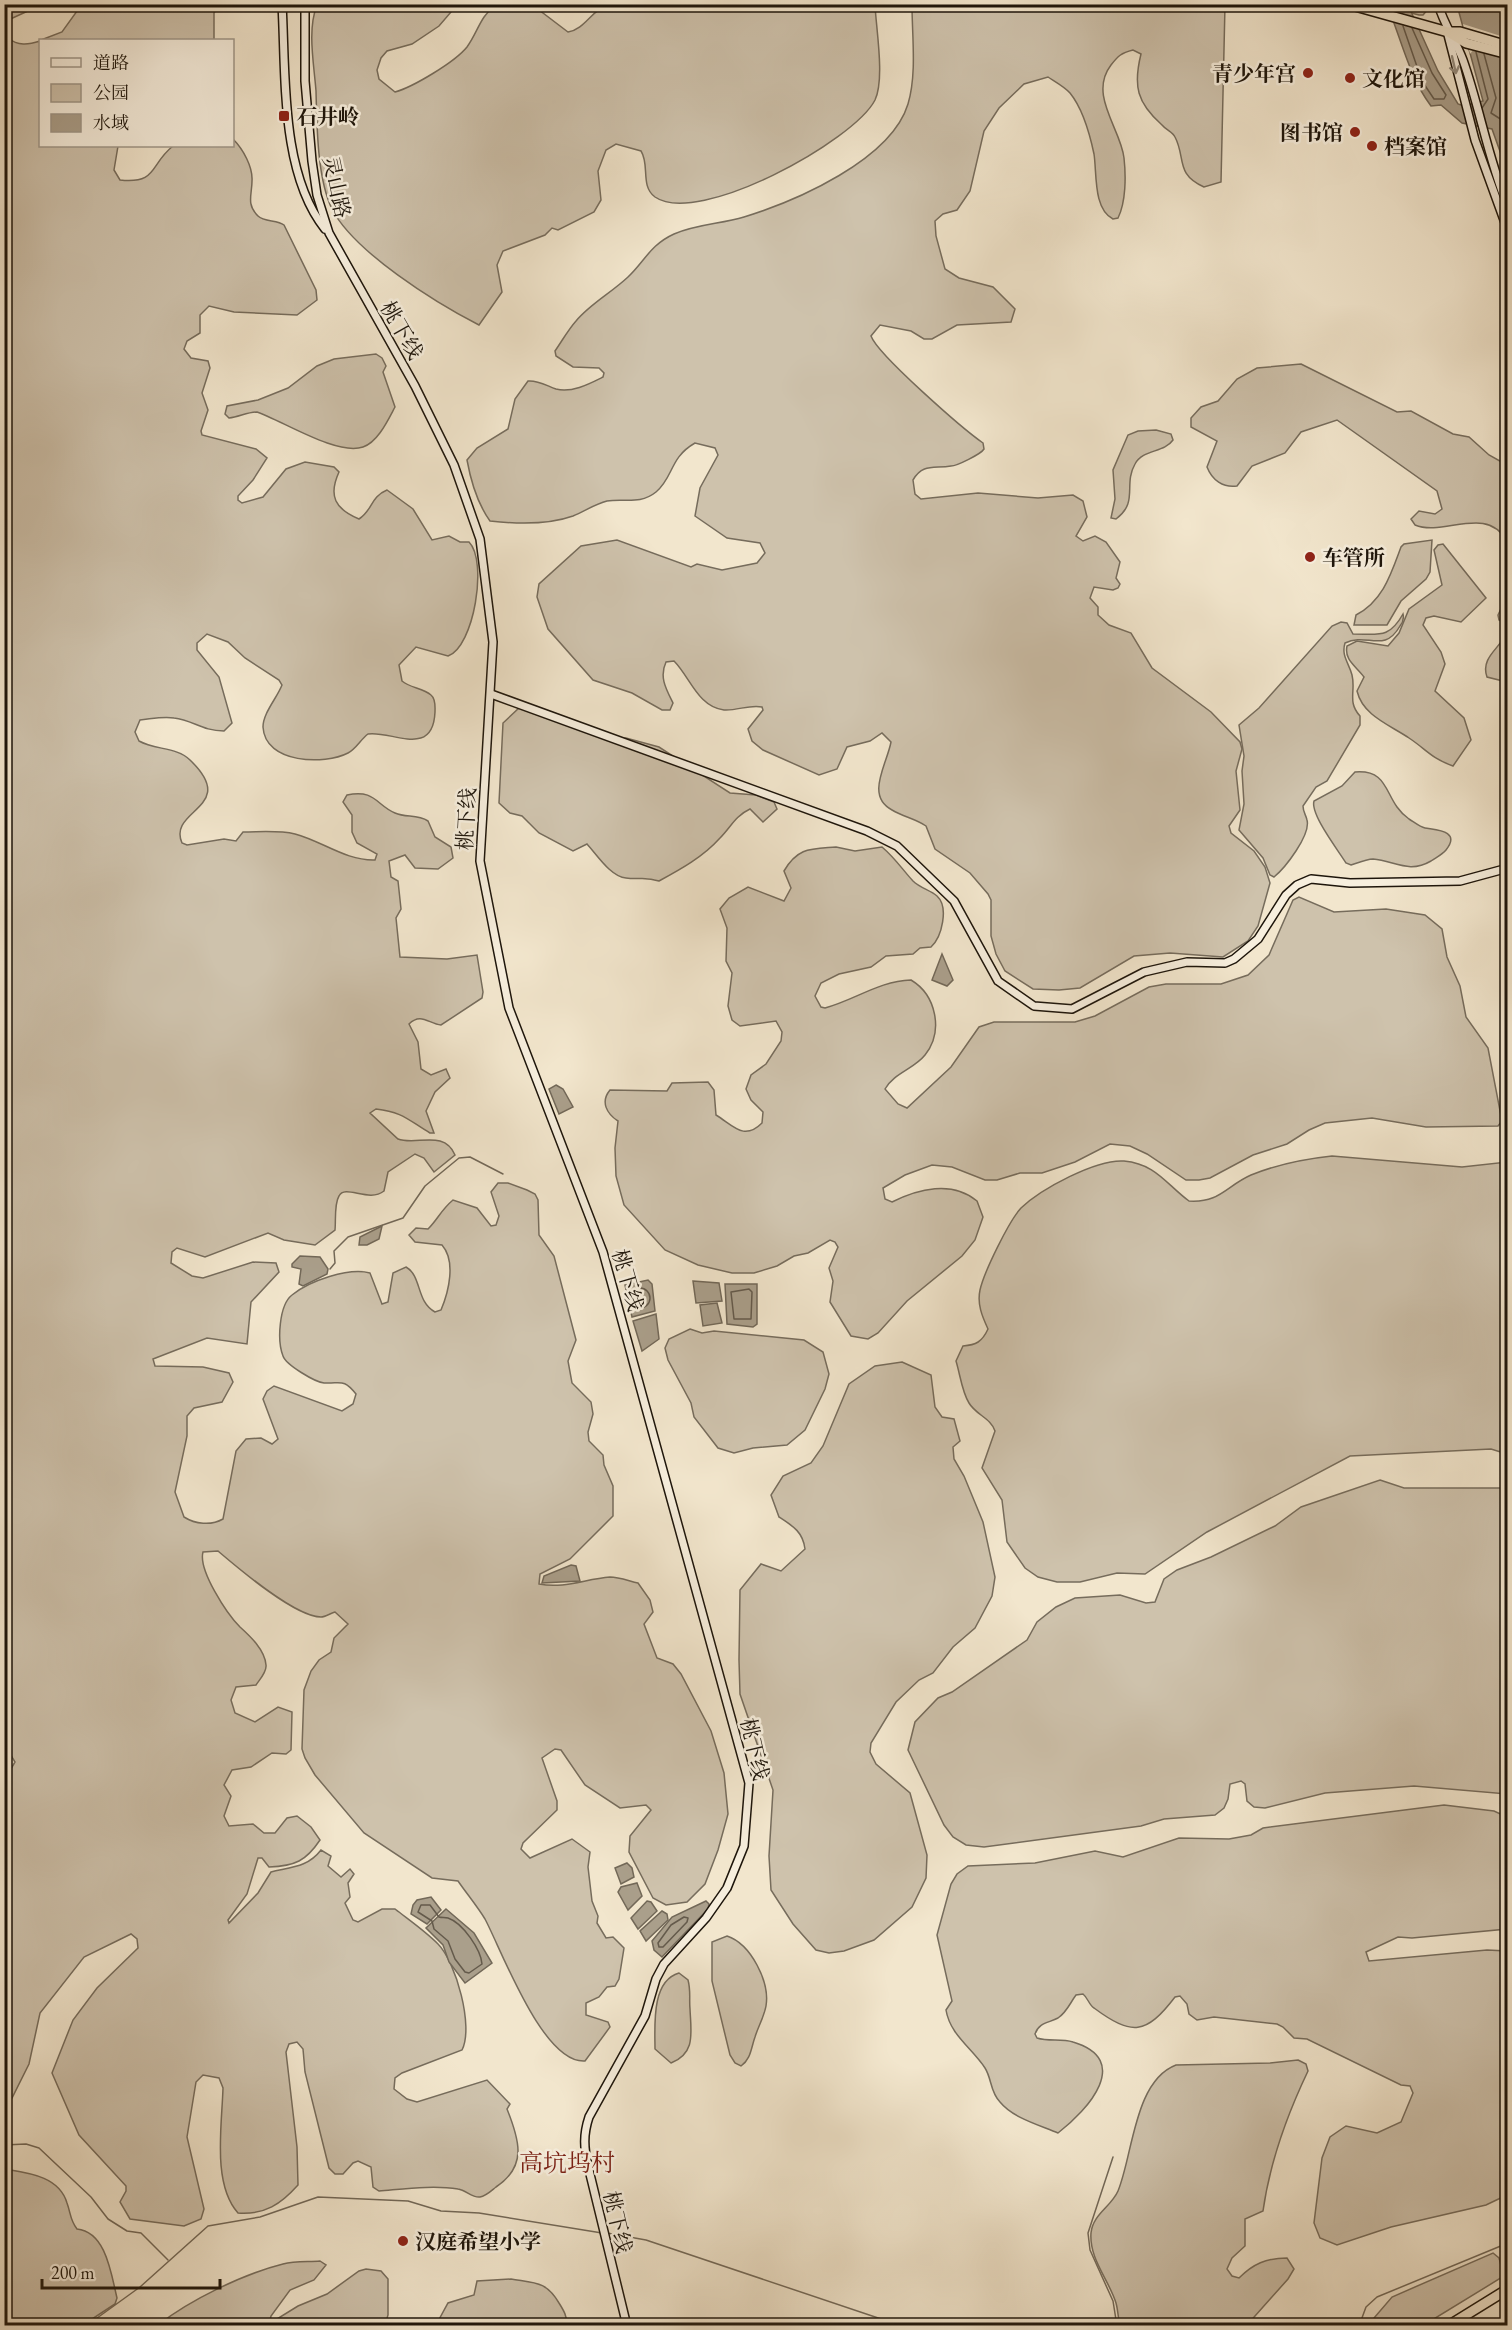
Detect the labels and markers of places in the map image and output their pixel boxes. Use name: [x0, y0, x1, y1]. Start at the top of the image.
place label: 青少年宫: [1212, 60, 1296, 87]
place label: 文化馆: [1362, 65, 1425, 92]
marker: 青少年宫: [1301, 66, 1315, 80]
marker: 文化馆: [1343, 71, 1357, 85]
place label: 石井岭: [296, 103, 359, 130]
marker: 石井岭: [277, 109, 291, 123]
place label: 图书馆: [1280, 119, 1343, 146]
marker: 图书馆: [1348, 125, 1362, 139]
place label: 档案馆: [1384, 133, 1447, 160]
marker: 档案馆: [1365, 139, 1379, 153]
place label: 车管所: [1322, 544, 1385, 571]
marker: 车管所: [1303, 550, 1317, 564]
place label: 汉庭希望小学: [415, 2228, 541, 2255]
marker: 汉庭希望小学: [396, 2234, 410, 2248]

